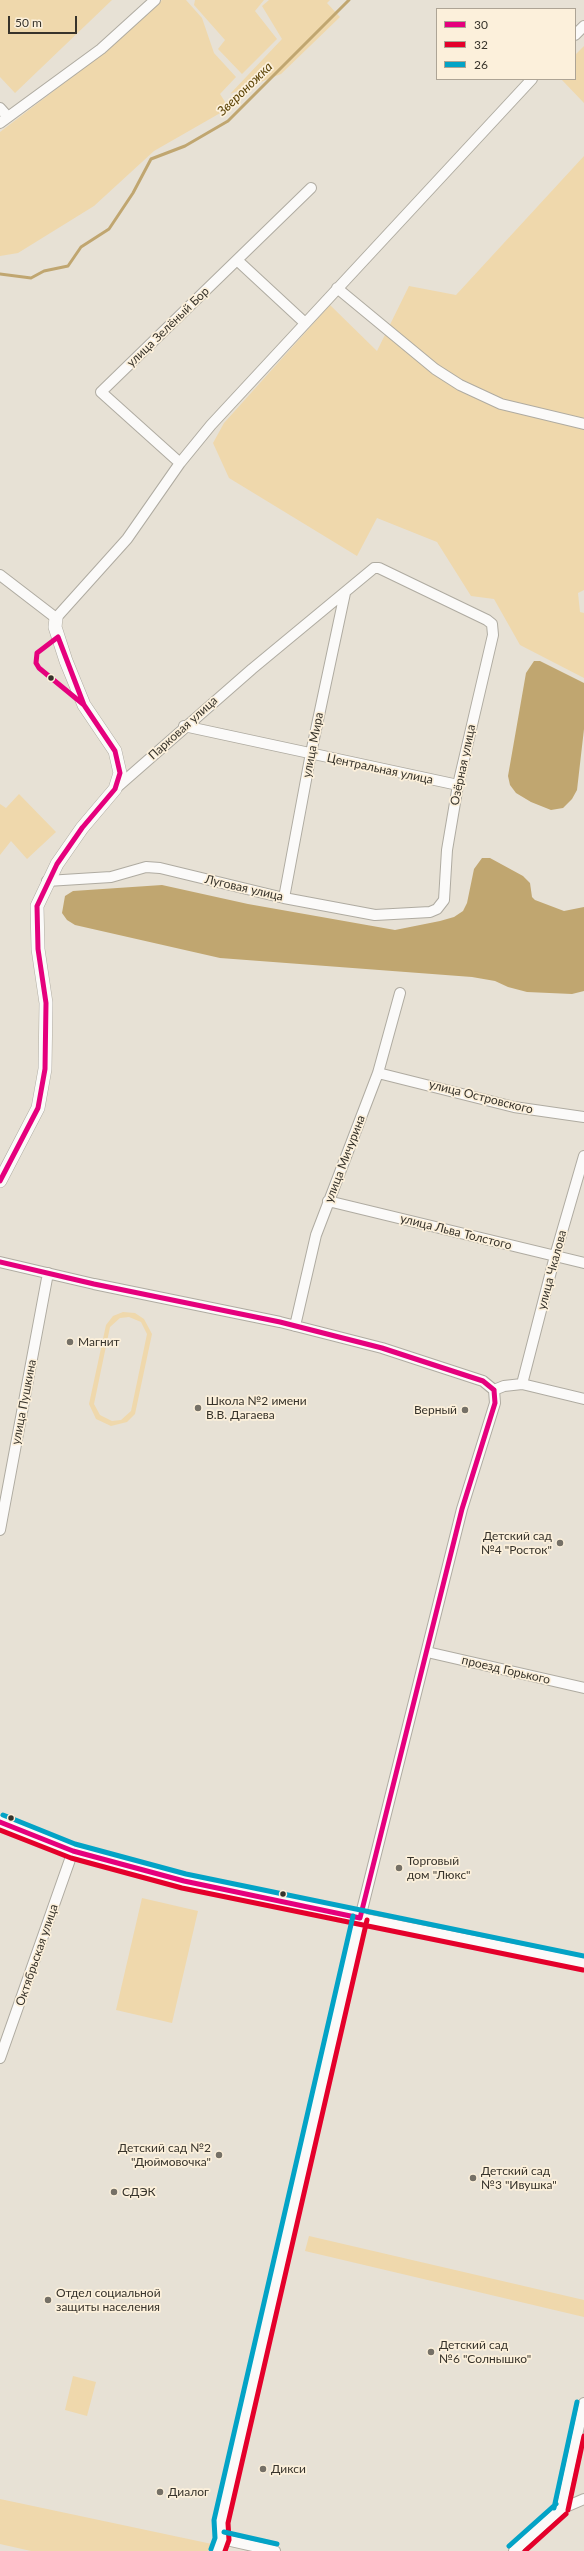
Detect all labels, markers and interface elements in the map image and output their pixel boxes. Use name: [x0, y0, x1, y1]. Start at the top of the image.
scale bar: [10, 8, 79, 34]
legend: [436, 8, 576, 80]
text: 50 m: [15, 15, 42, 30]
text: 30: [474, 17, 488, 32]
text: 32: [474, 37, 488, 52]
text: 26: [474, 57, 488, 72]
water label: Звероножка: [214, 59, 276, 119]
street label: улица Зелёный Бор: [124, 284, 212, 370]
unlabelled marker: [46, 673, 56, 683]
street label: Парковая улица: [146, 693, 220, 763]
street label: улица Мира: [300, 711, 326, 779]
street label: Озёрная улица: [447, 723, 479, 807]
street label: Центральная улица: [326, 751, 434, 787]
street label: Луговая улица: [203, 872, 285, 904]
street label: улица Островского: [428, 1077, 534, 1117]
street label: улица Мичурина: [322, 1113, 368, 1205]
street label: улица Льва Толстого: [399, 1211, 513, 1253]
street label: улица Чкалова: [534, 1229, 570, 1311]
place label: Магнит: [78, 1335, 120, 1349]
marker: Магнит: [65, 1337, 75, 1347]
street label: улица Пушкина: [9, 1358, 39, 1446]
place label: Школа №2 имени В.В. Дагаева: [206, 1394, 307, 1422]
marker: Школа №2 имени В.В. Дагаева: [193, 1403, 203, 1413]
place label: Верный: [414, 1403, 457, 1417]
marker: Верный: [460, 1405, 470, 1415]
place label: Детский сад №4 "Росток": [481, 1529, 552, 1557]
marker: Детский сад №4 "Росток": [555, 1538, 565, 1548]
street label: проезд Горького: [460, 1653, 552, 1687]
unlabelled marker: [6, 1813, 16, 1823]
place label: Торговый дом "Люкс": [407, 1854, 471, 1882]
marker: Торговый дом "Люкс": [394, 1863, 404, 1873]
unlabelled marker: [278, 1889, 288, 1899]
street label: Октябрьская улица: [13, 1902, 61, 2008]
place label: Детский сад №2 "Дюймовочка": [118, 2141, 211, 2169]
marker: Детский сад №2 "Дюймовочка": [214, 2150, 224, 2160]
place label: Детский сад №3 "Ивушка": [481, 2164, 557, 2192]
marker: Детский сад №3 "Ивушка": [468, 2173, 478, 2183]
place label: СДЭК: [122, 2185, 156, 2199]
marker: СДЭК: [109, 2187, 119, 2197]
place label: Отдел социальной защиты населения: [56, 2286, 161, 2314]
marker: Отдел социальной защиты населения: [43, 2295, 53, 2305]
place label: Детский сад №6 "Солнышко": [439, 2338, 531, 2366]
marker: Детский сад №6 "Солнышко": [426, 2347, 436, 2357]
place label: Дикси: [271, 2462, 306, 2476]
marker: Дикси: [258, 2464, 268, 2474]
place label: Диалог: [168, 2485, 209, 2499]
marker: Диалог: [155, 2487, 165, 2497]

